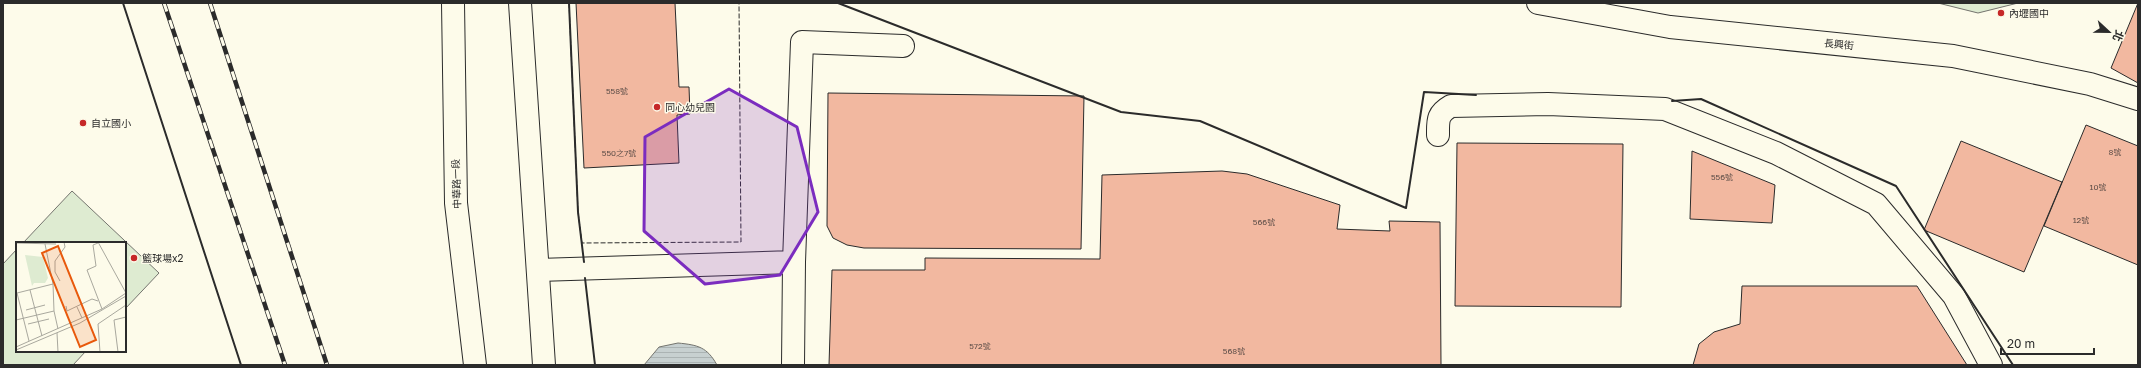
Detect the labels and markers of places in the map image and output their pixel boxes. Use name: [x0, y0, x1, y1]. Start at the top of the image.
place label: 內壢國中: [2009, 7, 2049, 19]
marker: 內壢國中: [1996, 8, 2006, 18]
place label: 同心幼兒園: [665, 101, 715, 113]
marker: 同心幼兒園: [652, 102, 662, 112]
place label: 自立國小: [91, 117, 131, 129]
marker: 自立國小: [78, 118, 88, 128]
place label: 籃球場x2: [142, 252, 183, 264]
marker: 籃球場x2: [129, 253, 139, 263]

